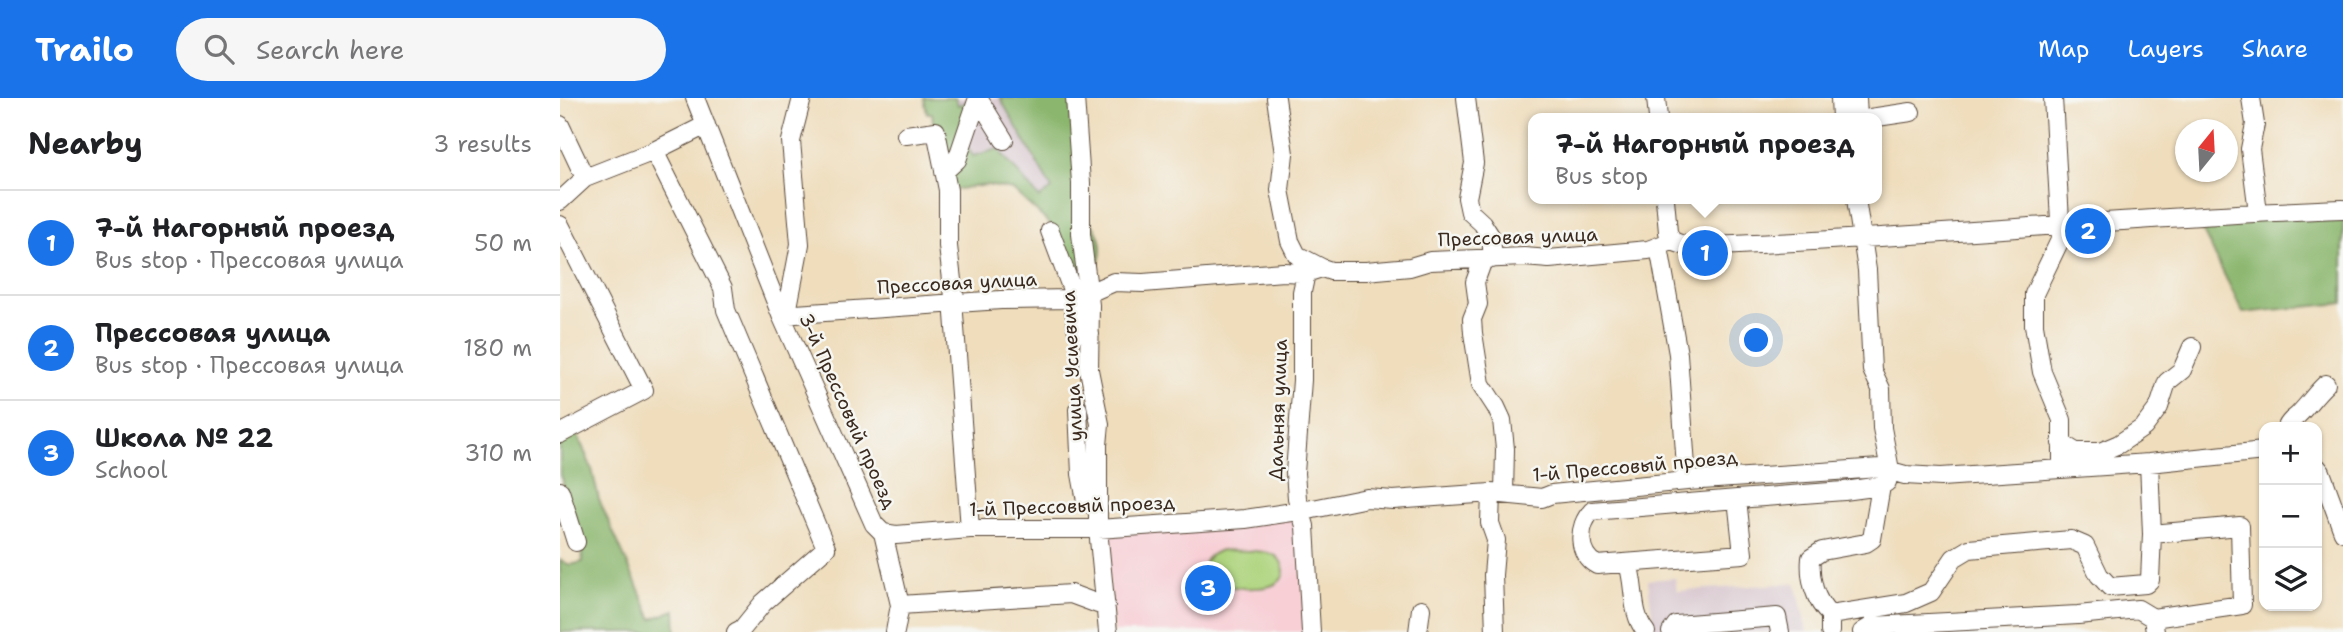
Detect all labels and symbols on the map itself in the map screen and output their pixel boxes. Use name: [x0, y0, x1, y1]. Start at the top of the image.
north arrow: [2175, 119, 2238, 182]
pin: 2: [2065, 205, 2111, 257]
street label: Прессовая улица: [1438, 222, 1599, 252]
pin: 1: [1682, 227, 1728, 279]
street label: Прессовая улица: [876, 266, 1038, 300]
street label: улица Усиевича: [1056, 290, 1088, 442]
street label: 3-й Прессовый проезд: [794, 309, 902, 513]
your location: [1739, 323, 1773, 357]
street label: Дальняя улица: [1263, 338, 1293, 481]
street label: 1-й Прессовый проезд: [1531, 445, 1739, 487]
street label: 1-й Прессовый проезд: [969, 490, 1175, 522]
pin: 3: [1185, 562, 1231, 614]

